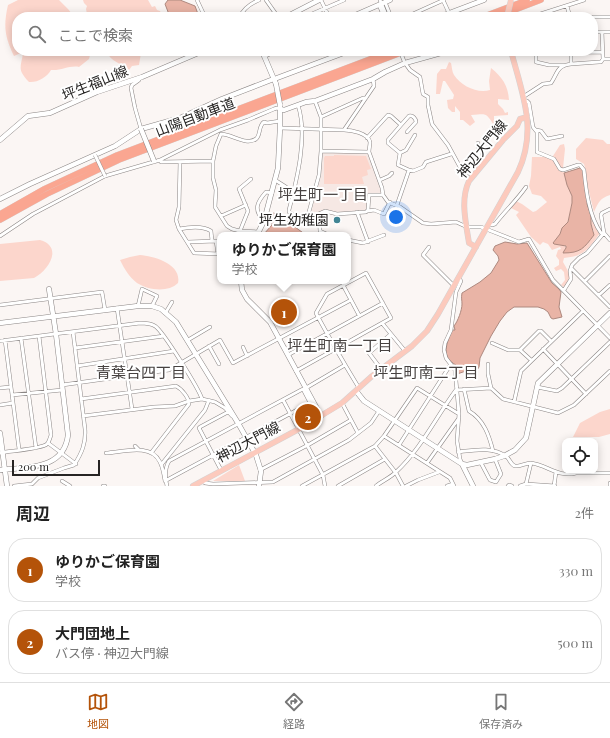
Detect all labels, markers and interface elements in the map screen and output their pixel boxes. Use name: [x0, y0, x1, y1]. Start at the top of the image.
search box: [12, 12, 598, 56]
icon: search: [26, 23, 48, 45]
text: ここで検索: [58, 25, 133, 45]
street label: 坪生福山線: [59, 61, 131, 104]
street label: 山陽自動車道: [152, 93, 237, 140]
street label: 神辺大門線: [452, 116, 511, 182]
district label: 坪生町一丁目: [278, 184, 368, 204]
your location: [386, 207, 406, 227]
place label: 坪生幼稚園: [259, 210, 329, 229]
marker: 坪生幼稚園: [332, 215, 342, 225]
popup: [217, 232, 351, 284]
text: ゆりかご保育園: [231, 239, 337, 259]
text: 学校: [231, 260, 258, 277]
pin: 1: [271, 297, 297, 327]
district label: 坪生町南一丁目: [287, 335, 393, 355]
district label: 青葉台四丁目: [96, 362, 186, 382]
district label: 坪生町南二丁目: [373, 362, 479, 382]
pin: 2: [295, 402, 321, 432]
street label: 神辺大門線: [212, 417, 283, 466]
map controls: [562, 438, 598, 474]
button: locate: [562, 438, 598, 474]
scale bar: [12, 458, 100, 477]
text: 200 m: [18, 459, 49, 474]
text: 周辺: [16, 502, 50, 524]
text: 2件: [575, 504, 594, 521]
text: ゆりかご保育園: [55, 551, 160, 571]
text: 1: [28, 562, 32, 579]
text: 330 m: [559, 562, 593, 579]
text: 学校: [55, 572, 81, 589]
text: 大門団地上: [55, 623, 130, 643]
text: 2: [27, 634, 33, 651]
text: 500 m: [557, 634, 593, 651]
text: バス停 · 神辺大門線: [55, 644, 169, 661]
tab: 地図: [87, 691, 109, 731]
tab: 経路: [283, 691, 305, 731]
tab: 保存済み: [479, 691, 523, 731]

